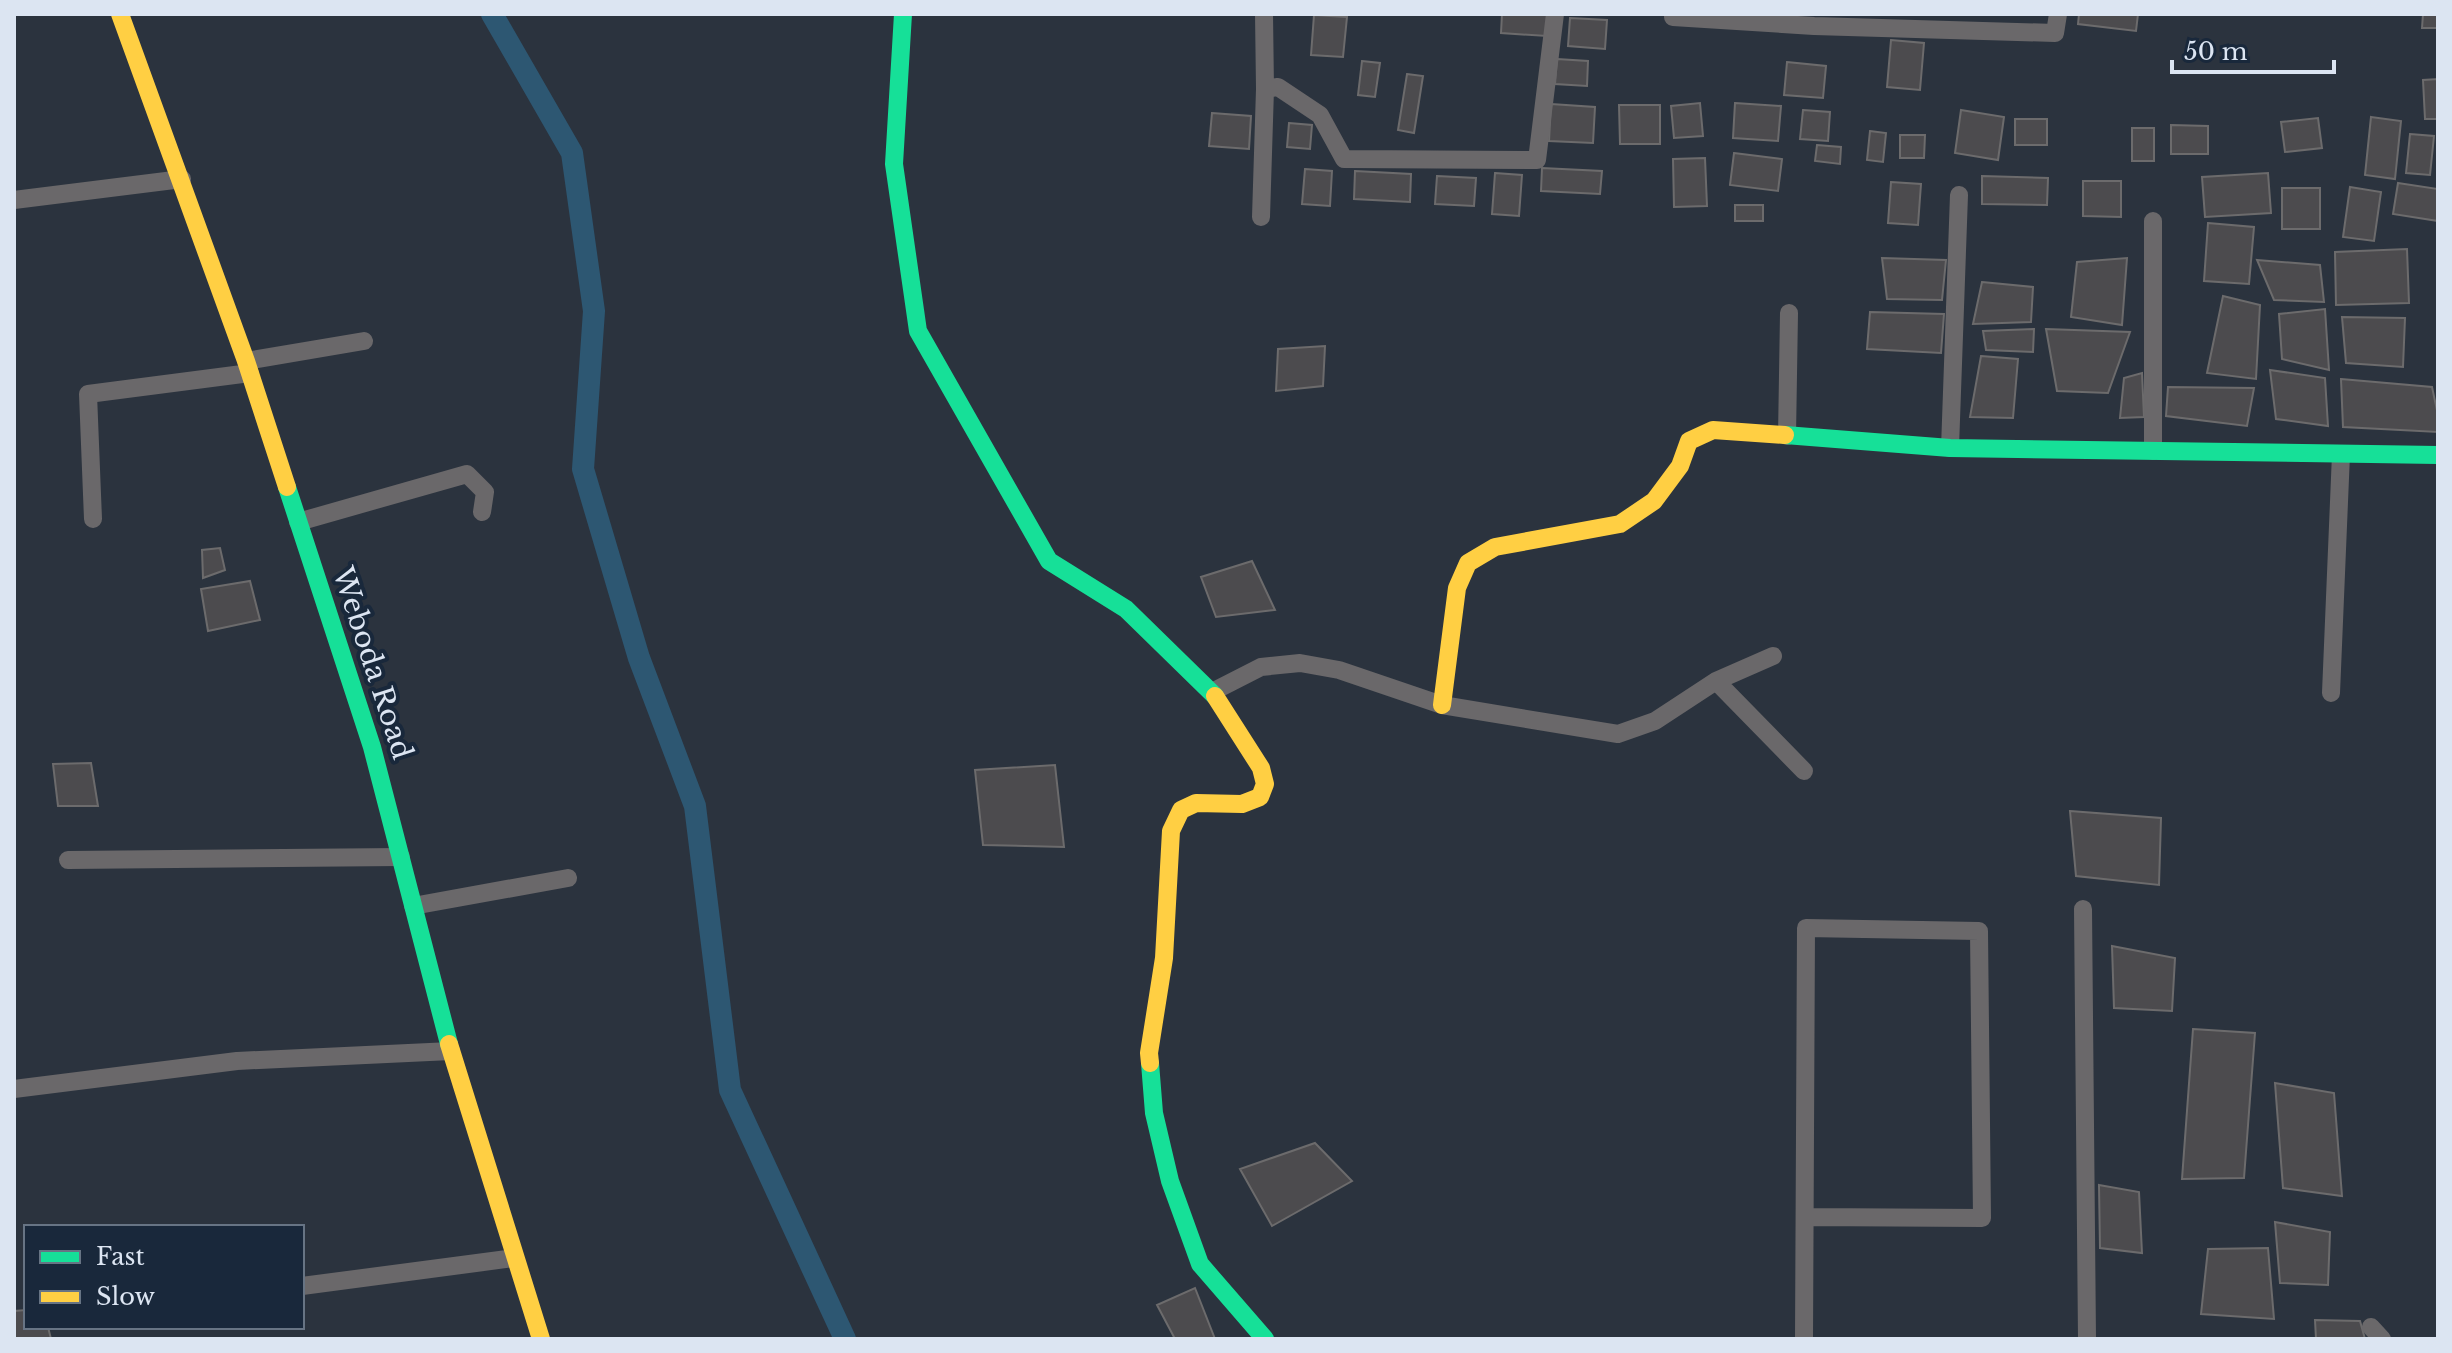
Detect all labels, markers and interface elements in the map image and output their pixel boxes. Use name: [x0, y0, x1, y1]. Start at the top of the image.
scale bar: [2172, 24, 2334, 74]
text: 50 m: [2184, 37, 2248, 66]
street label: Weboda Road: [325, 562, 420, 764]
legend: [24, 1225, 304, 1329]
text: Fast: [96, 1242, 144, 1271]
text: Slow: [96, 1282, 155, 1311]

